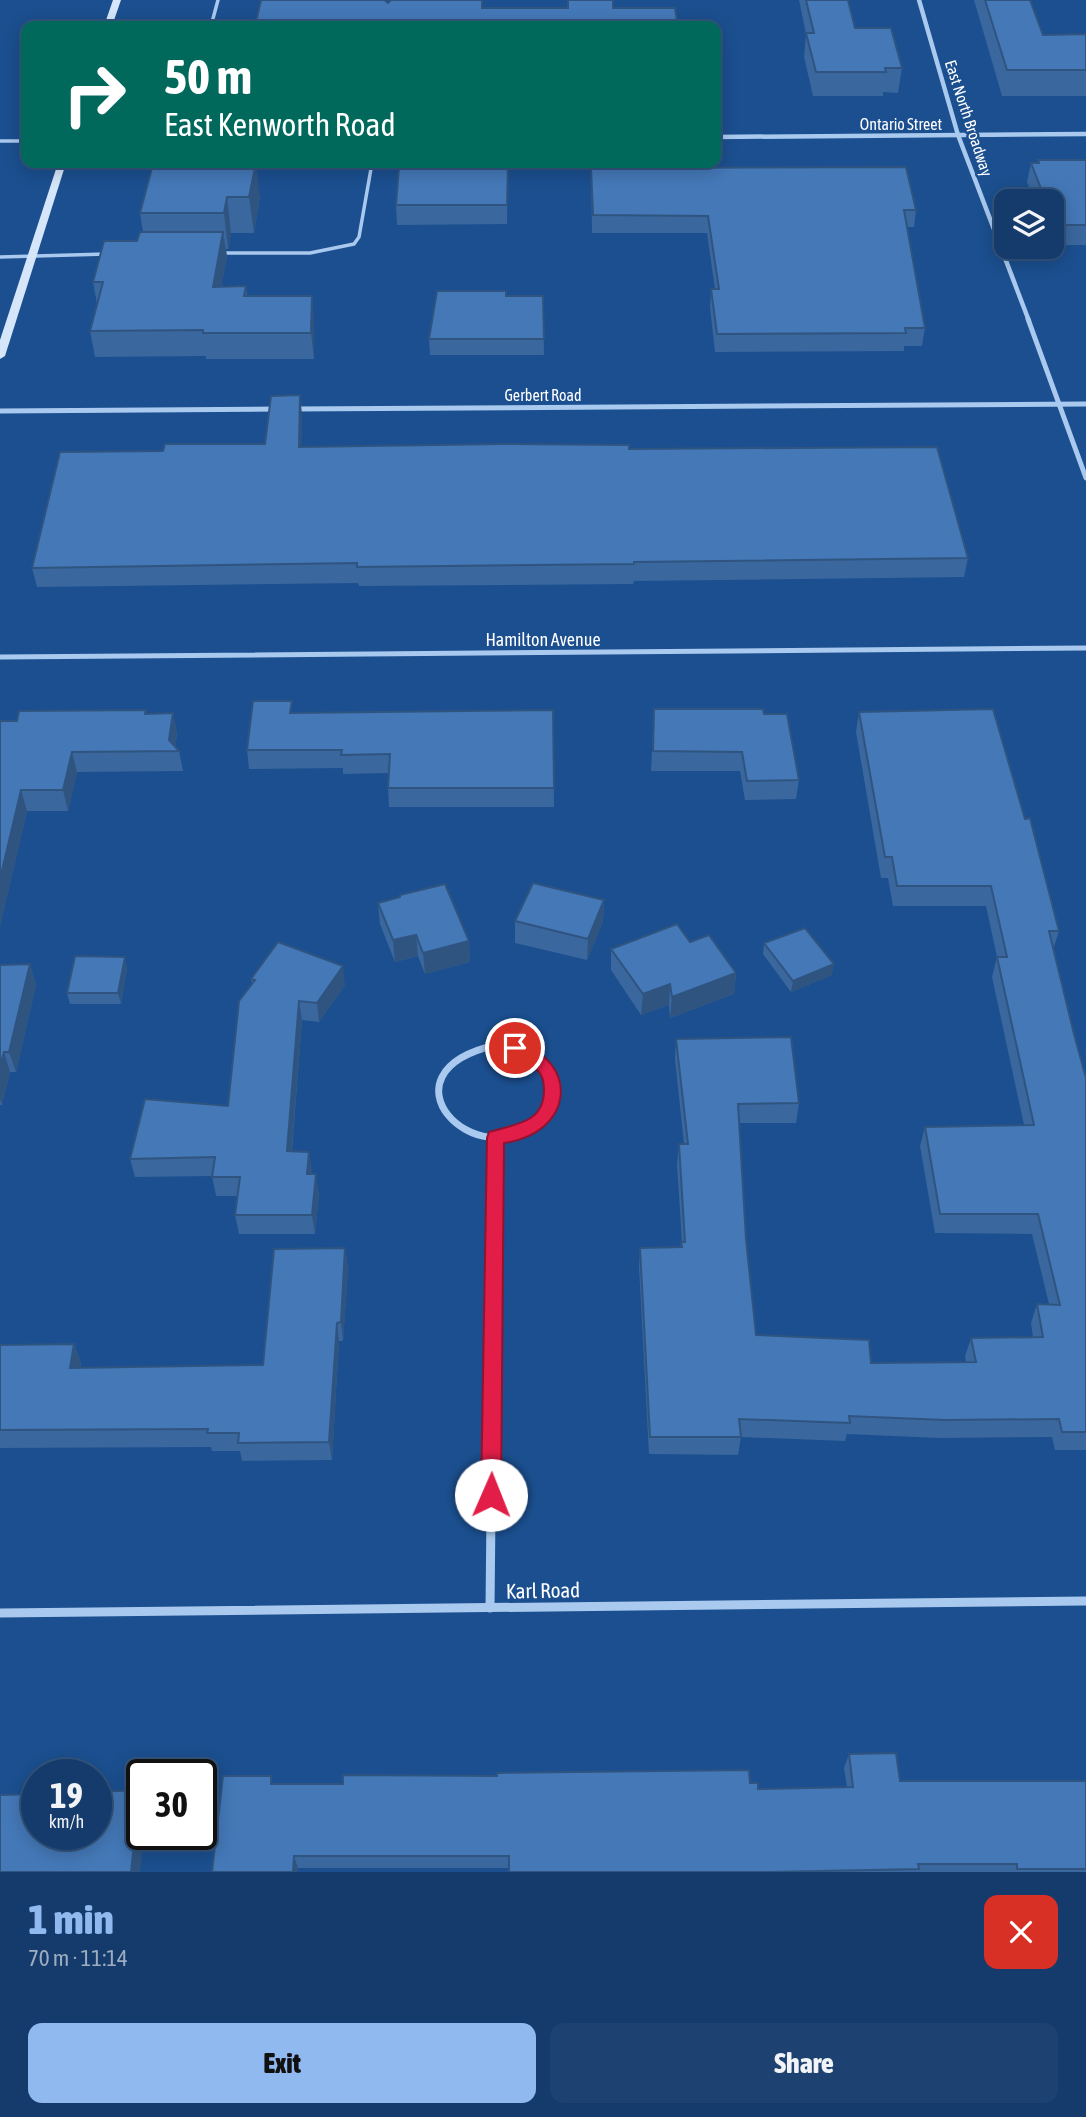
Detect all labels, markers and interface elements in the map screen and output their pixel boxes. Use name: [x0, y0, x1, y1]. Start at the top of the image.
text: 50 m: [164, 48, 252, 104]
icon: right: [49, 49, 140, 140]
street label: East North Broadway: [941, 58, 996, 179]
text: East Kenworth Road: [164, 106, 396, 143]
street label: Ontario Street: [860, 115, 943, 133]
map controls: [994, 189, 1064, 259]
button: layers: [994, 189, 1064, 259]
street label: Gerbert Road: [504, 386, 582, 404]
street label: Hamilton Avenue: [485, 629, 601, 650]
pin: [485, 1018, 545, 1078]
icon: arrive: [496, 1029, 534, 1067]
position arrow: [454, 1458, 528, 1532]
street label: Karl Road: [506, 1577, 580, 1603]
speed limit sign: 30: [126, 1759, 217, 1850]
text: 19: [50, 1775, 83, 1815]
text: km/h: [49, 1811, 84, 1832]
text: 1 min: [28, 1895, 114, 1943]
button: close: [984, 1895, 1058, 1969]
text: 70 m · 11:14: [28, 1945, 128, 1971]
button: Exit: [28, 2023, 536, 2103]
button: Share: [550, 2023, 1058, 2103]

